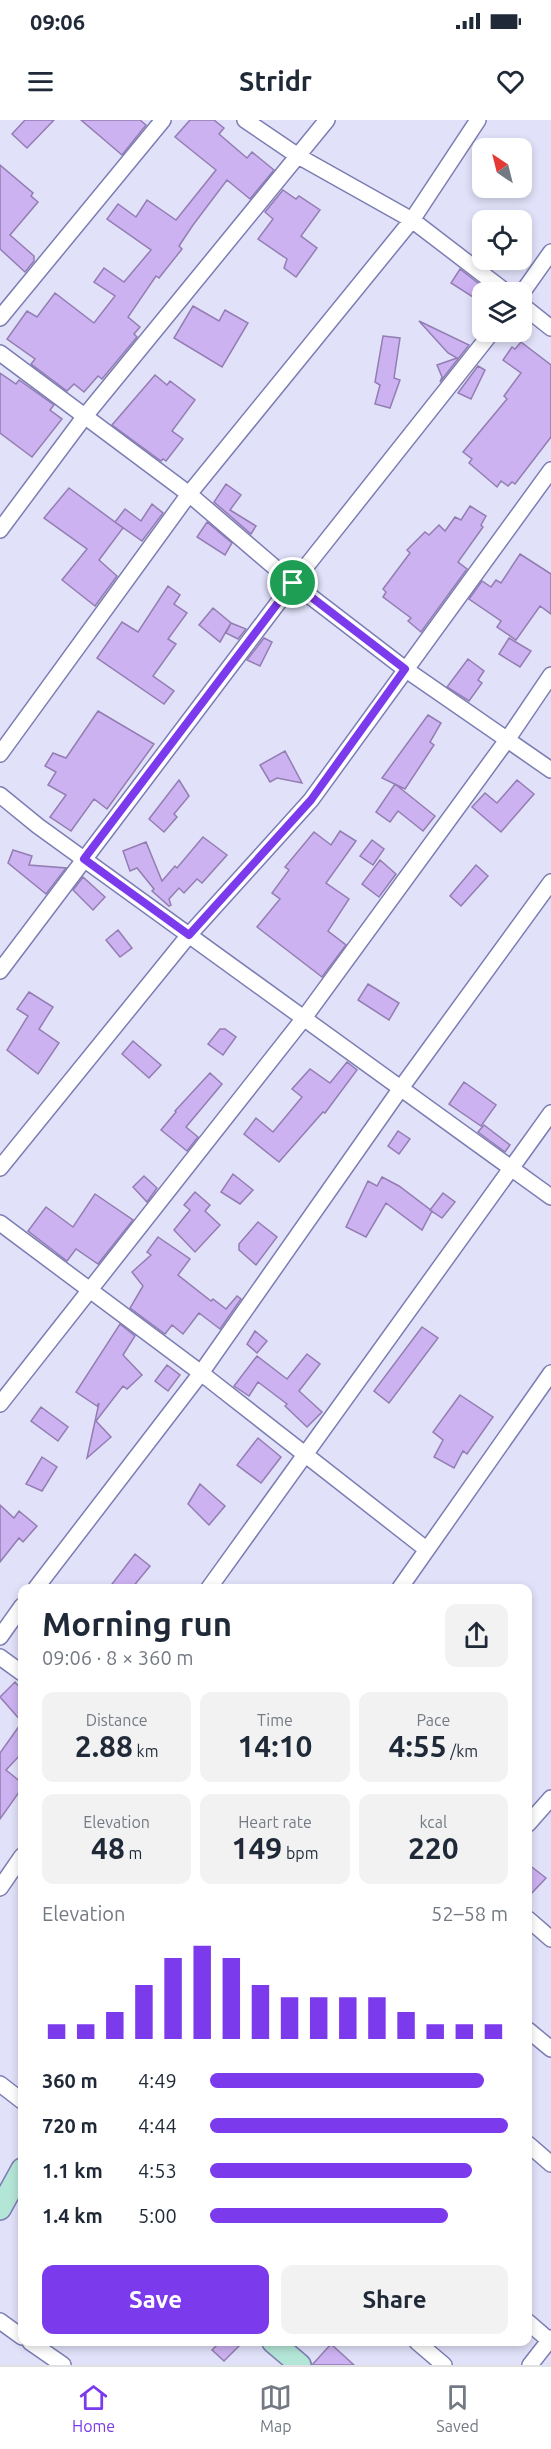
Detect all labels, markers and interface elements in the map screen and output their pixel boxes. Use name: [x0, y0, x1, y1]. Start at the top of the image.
text: 09:06: [30, 9, 85, 34]
icon: menu: [24, 65, 57, 98]
icon: heart: [494, 65, 527, 98]
text: Stridr: [239, 66, 312, 96]
north arrow: [472, 138, 532, 198]
map controls: [472, 138, 532, 342]
button: locate: [472, 210, 532, 270]
button: layers: [472, 282, 532, 342]
pin: [267, 557, 318, 608]
icon: arrive: [276, 566, 309, 599]
button: share: [445, 1604, 508, 1667]
text: Morning run: [42, 1605, 232, 1642]
text: 09:06 · 8 × 360 m: [42, 1646, 194, 1669]
text: Distance: [86, 1711, 148, 1729]
text: Time: [257, 1711, 293, 1729]
text: Pace: [416, 1711, 450, 1729]
text: 2.88: [75, 1729, 133, 1763]
text: 14:10: [237, 1729, 313, 1763]
text: 4:55: [389, 1729, 447, 1763]
text: km: [133, 1742, 159, 1760]
text: /km: [447, 1742, 478, 1760]
text: Elevation: [83, 1813, 150, 1831]
text: Heart rate: [238, 1813, 312, 1831]
text: kcal: [420, 1813, 447, 1831]
text: 48: [91, 1831, 125, 1865]
text: 149: [232, 1831, 282, 1865]
text: 220: [408, 1831, 459, 1865]
text: m: [125, 1844, 142, 1862]
text: bpm: [282, 1844, 318, 1862]
text: Elevation: [42, 1902, 125, 1925]
text: 52–58 m: [431, 1902, 508, 1925]
text: 360 m: [42, 2069, 98, 2092]
text: 4:49: [138, 2069, 177, 2092]
text: 720 m: [42, 2114, 98, 2137]
text: 4:44: [138, 2114, 177, 2137]
text: 1.1 km: [42, 2159, 103, 2182]
text: 4:53: [138, 2159, 177, 2182]
text: 1.4 km: [42, 2204, 103, 2227]
text: 5:00: [138, 2204, 177, 2227]
button: Save: [42, 2265, 269, 2334]
button: Share: [281, 2265, 508, 2334]
tab: Home: [72, 2381, 115, 2435]
tab: Map: [259, 2381, 292, 2435]
tab: Saved: [436, 2381, 479, 2435]

